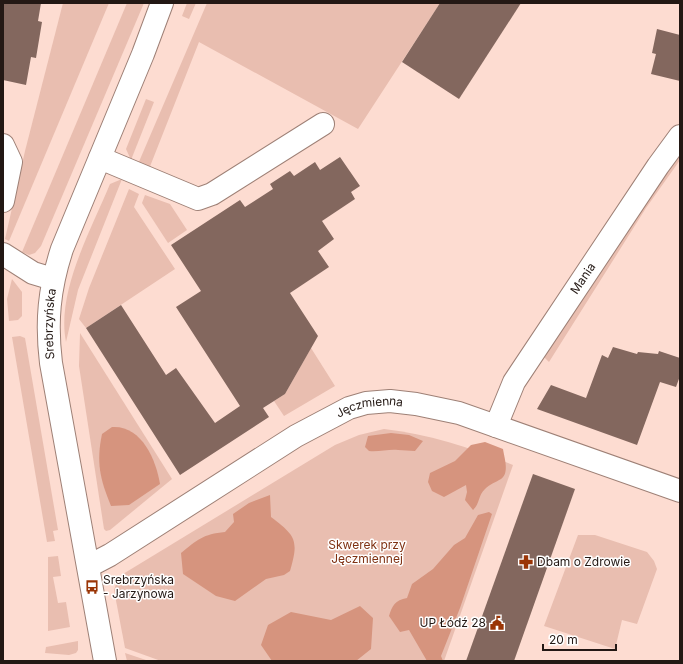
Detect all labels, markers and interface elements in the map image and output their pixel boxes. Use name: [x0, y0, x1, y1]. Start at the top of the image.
street label: Mania: [567, 260, 598, 297]
street label: Srebrzyńska: [41, 287, 59, 360]
street label: Jęczmienna: [333, 393, 404, 421]
park label: Skwerek przy Jęczmiennej: [328, 537, 406, 566]
pharmacy icon: Dbam o Zdrowie: [518, 554, 534, 570]
place label: Dbam o Zdrowie: [537, 554, 630, 569]
place label: Srebrzyńska - Jarzynowa: [103, 572, 174, 601]
bus stop icon: Srebrzyńska - Jarzynowa: [84, 579, 100, 595]
place label: UP Łódź 28: [420, 615, 486, 630]
public building icon: UP Łódź 28: [489, 615, 505, 631]
scale bar: [543, 626, 616, 652]
text: 20 m: [549, 632, 578, 647]

